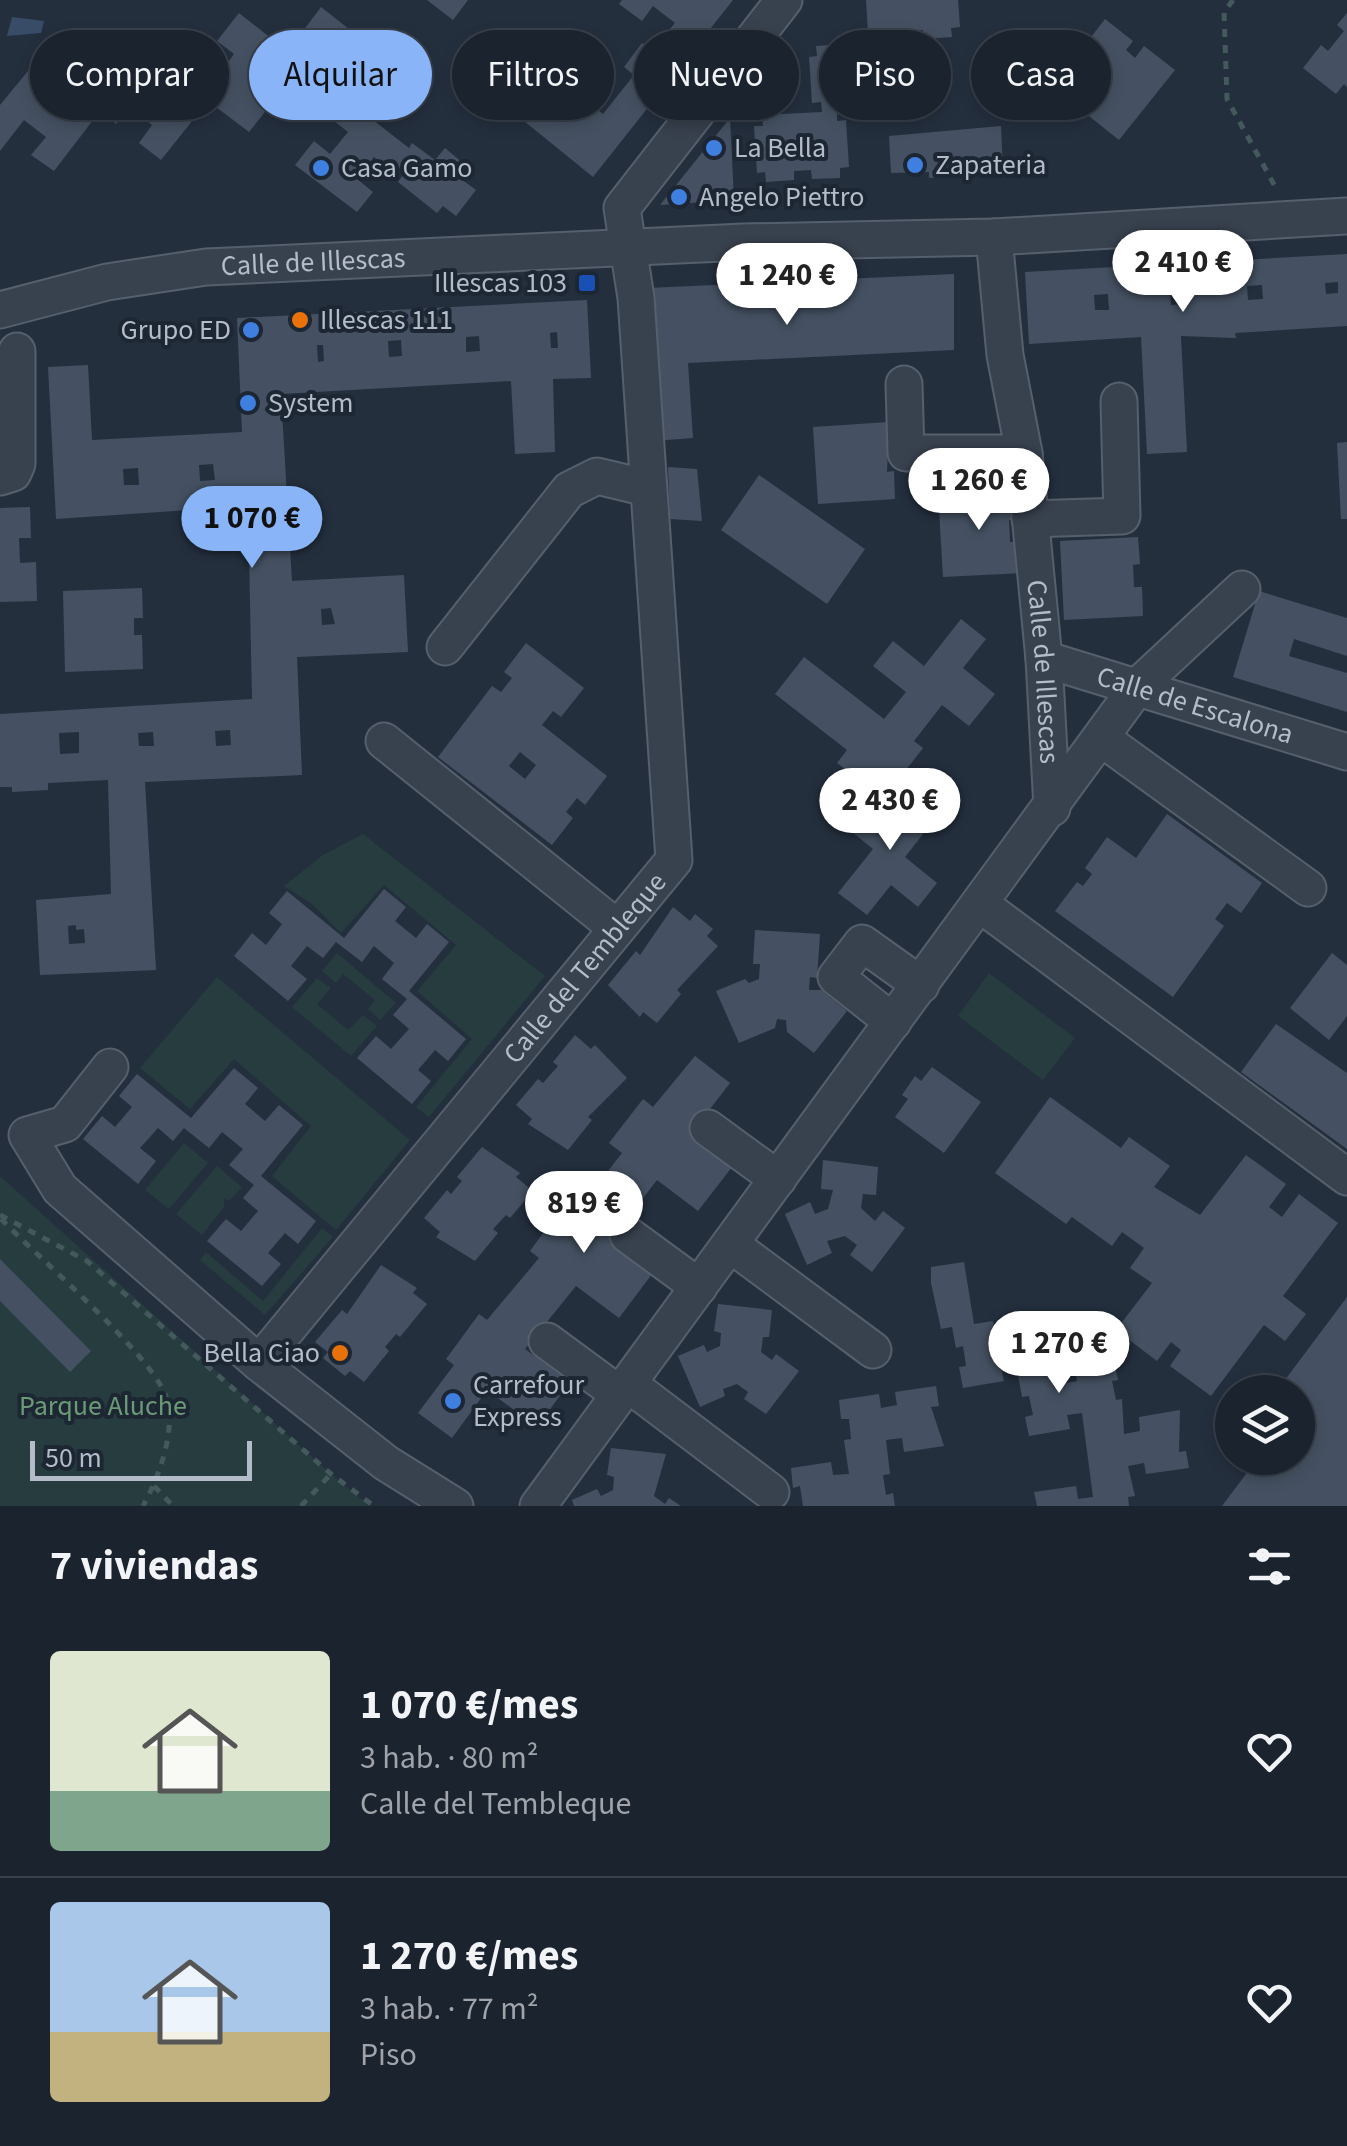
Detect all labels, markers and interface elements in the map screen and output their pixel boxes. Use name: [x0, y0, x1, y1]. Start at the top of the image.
chip: Comprar: [30, 30, 229, 120]
chip: Alquilar: [249, 30, 432, 120]
chip: Filtros: [452, 30, 614, 120]
chip: Nuevo: [634, 30, 799, 120]
chip: Piso: [819, 30, 951, 120]
chip: Casa: [971, 30, 1111, 120]
place label: La Bella: [734, 128, 826, 168]
marker: La Bella: [703, 137, 725, 159]
place label: Zapateria: [935, 145, 1046, 185]
place label: Casa Gamo: [341, 148, 472, 188]
marker: Zapateria: [904, 154, 926, 176]
marker: Casa Gamo: [310, 157, 332, 179]
place label: Angelo Piettro: [699, 177, 864, 217]
marker: Angelo Piettro: [668, 186, 690, 208]
pin: 2 410 €: [1091, 230, 1275, 315]
street label: Calle de Illescas: [220, 238, 406, 286]
text: 2 410 €: [1134, 239, 1232, 285]
pin: 1 240 €: [695, 243, 879, 328]
text: 1 240 €: [738, 252, 836, 298]
place label: Illescas 103: [434, 263, 567, 303]
marker: Illescas 103: [576, 272, 598, 294]
place label: Illescas 111: [320, 300, 453, 340]
marker: Illescas 111: [289, 309, 311, 331]
place label: Grupo ED: [120, 310, 231, 350]
marker: Grupo ED: [240, 319, 262, 341]
place label: System: [268, 383, 353, 423]
marker: System: [237, 392, 259, 414]
pin: 1 260 €: [887, 448, 1071, 533]
text: 1 260 €: [930, 457, 1028, 503]
pin: 1 070 €: [160, 486, 344, 571]
text: 1 070 €: [203, 495, 301, 541]
street label: Calle de Illescas: [1016, 578, 1070, 765]
street label: Calle de Escalona: [1092, 656, 1298, 754]
pin: 2 430 €: [798, 768, 982, 853]
text: 2 430 €: [841, 777, 939, 823]
street label: Calle del Tembleque: [494, 864, 676, 1072]
pin: 819 €: [514, 1171, 654, 1256]
text: 819 €: [547, 1180, 621, 1226]
pin: 1 270 €: [967, 1311, 1151, 1396]
text: 1 270 €: [1010, 1320, 1108, 1366]
place label: Bella Ciao: [203, 1333, 320, 1373]
marker: Bella Ciao: [329, 1342, 351, 1364]
place label: Carrefour Express: [473, 1365, 584, 1437]
map controls: [1215, 1375, 1315, 1475]
button: layers: [1215, 1375, 1315, 1475]
park label: Parque Aluche: [19, 1386, 187, 1426]
marker: Carrefour Express: [442, 1390, 464, 1412]
scale bar: [30, 1436, 252, 1480]
text: 50 m: [45, 1438, 102, 1478]
text: 7 viviendas: [50, 1536, 258, 1596]
icon: filters: [1242, 1539, 1297, 1594]
text: 1 070 €/mes: [360, 1675, 578, 1735]
icon: home: [130, 1691, 250, 1811]
icon: heart: [1242, 1724, 1297, 1779]
text: 3 hab. · 80 m²: [360, 1735, 538, 1781]
text: Calle del Tembleque: [360, 1781, 631, 1827]
text: 1 270 €/mes: [360, 1926, 578, 1986]
icon: home: [130, 1942, 250, 2062]
icon: heart: [1242, 1975, 1297, 2030]
text: 3 hab. · 77 m²: [360, 1986, 538, 2032]
text: Piso: [360, 2032, 417, 2078]

